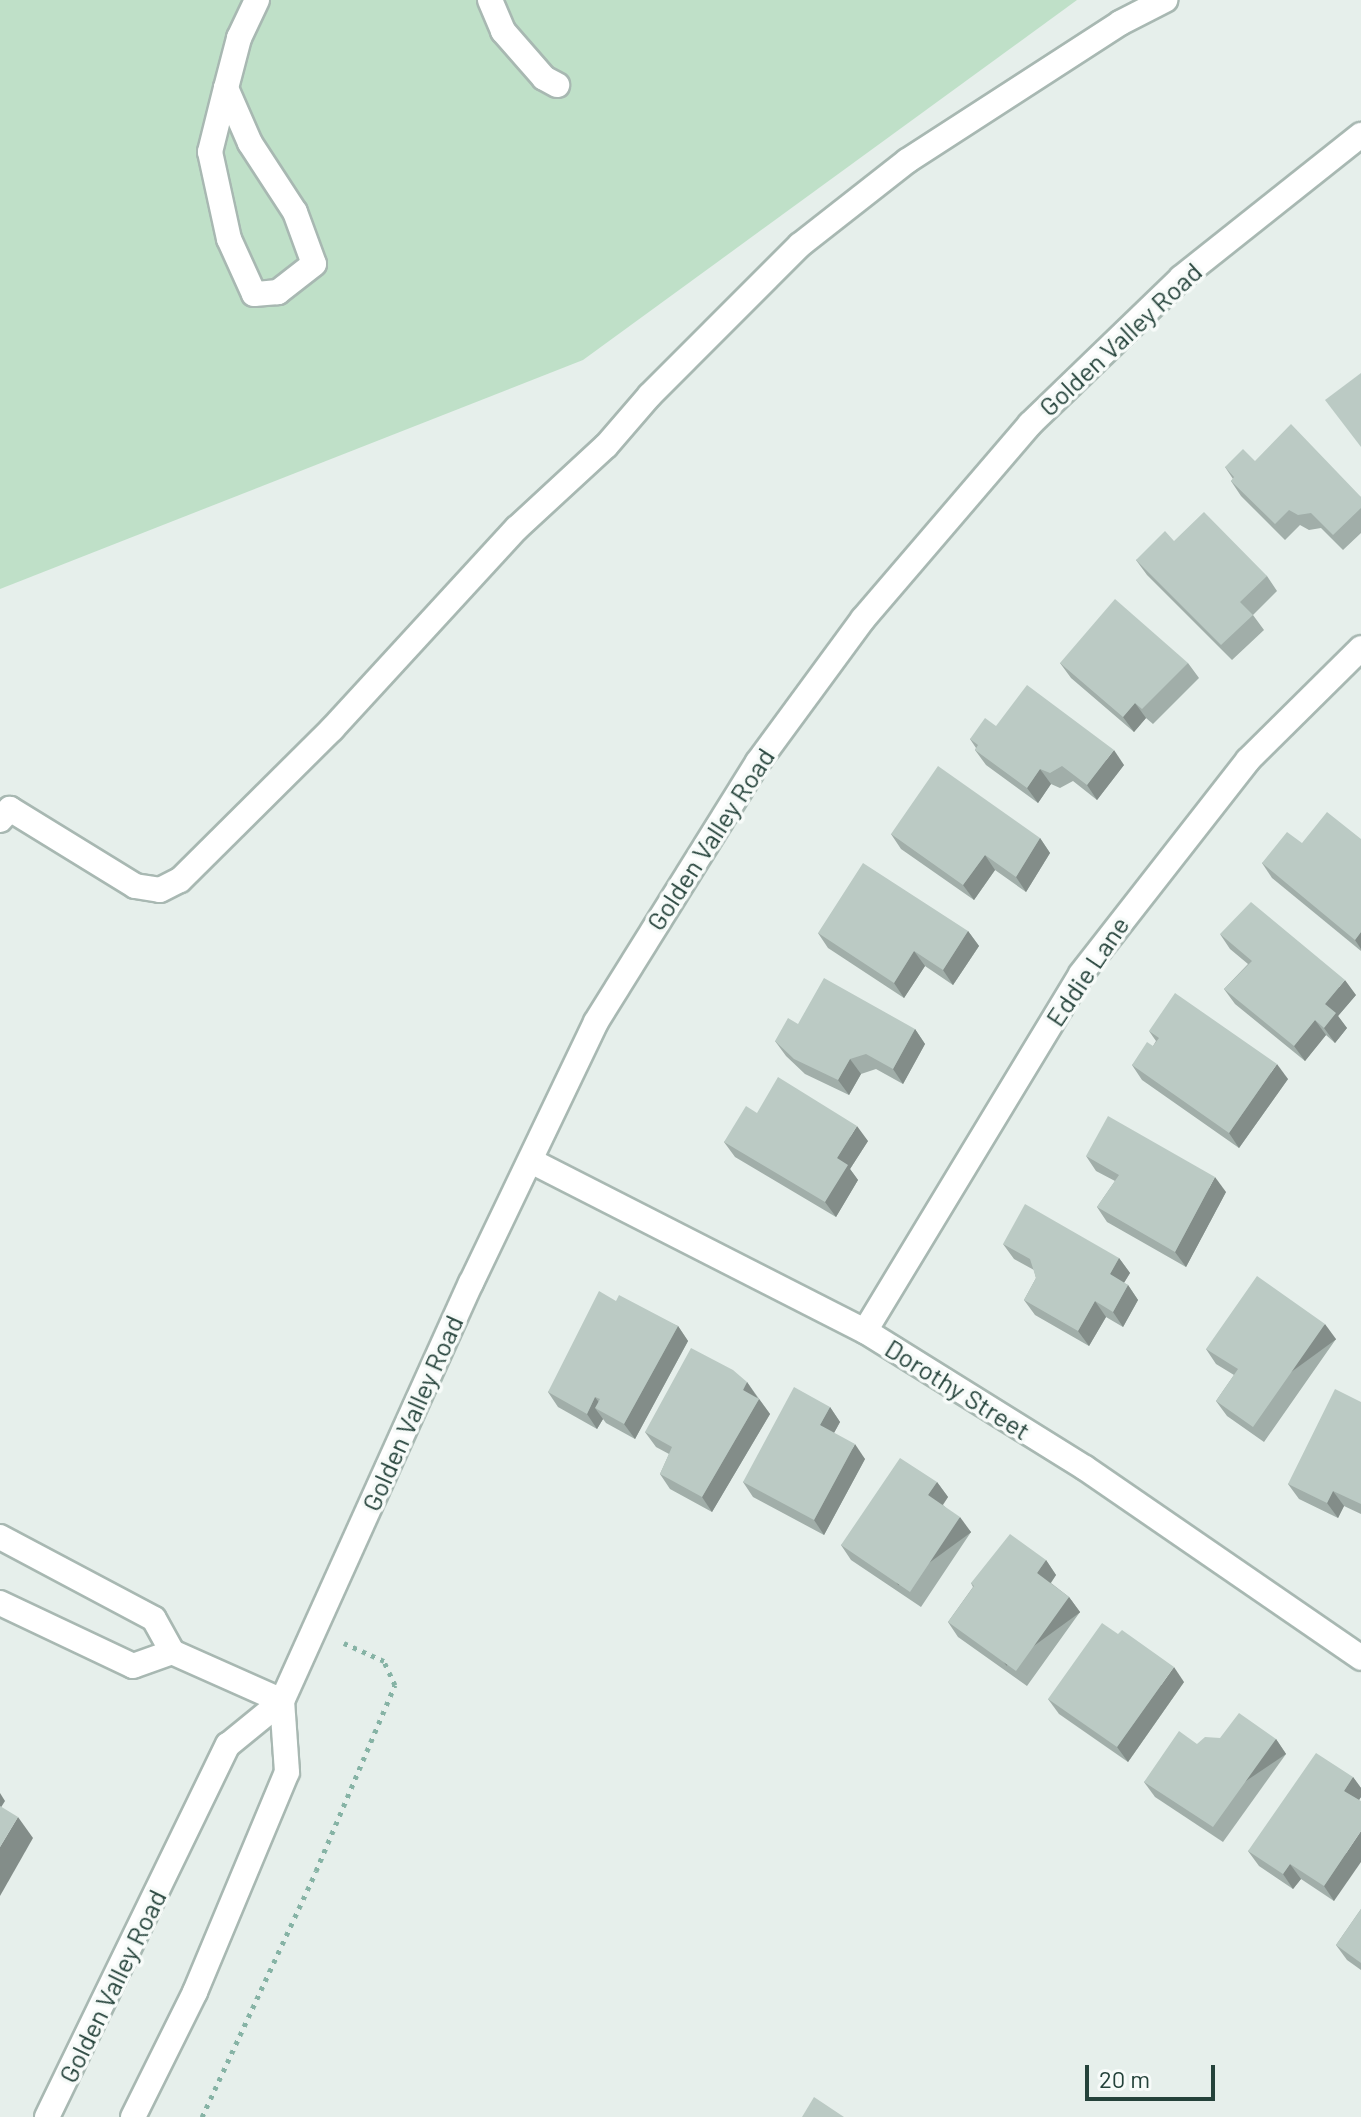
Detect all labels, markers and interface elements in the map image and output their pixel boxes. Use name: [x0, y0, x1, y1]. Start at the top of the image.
street label: Golden Valley Road: [1032, 256, 1208, 422]
street label: Golden Valley Road: [640, 742, 780, 936]
street label: Eddie Lane: [1039, 910, 1135, 1032]
street label: Golden Valley Road: [355, 1310, 469, 1516]
street label: Dorothy Street: [880, 1332, 1036, 1446]
street label: Golden Valley Road: [52, 1884, 172, 2088]
scale bar: [1089, 2049, 1219, 2099]
text: 20 m: [1099, 2064, 1150, 2093]

